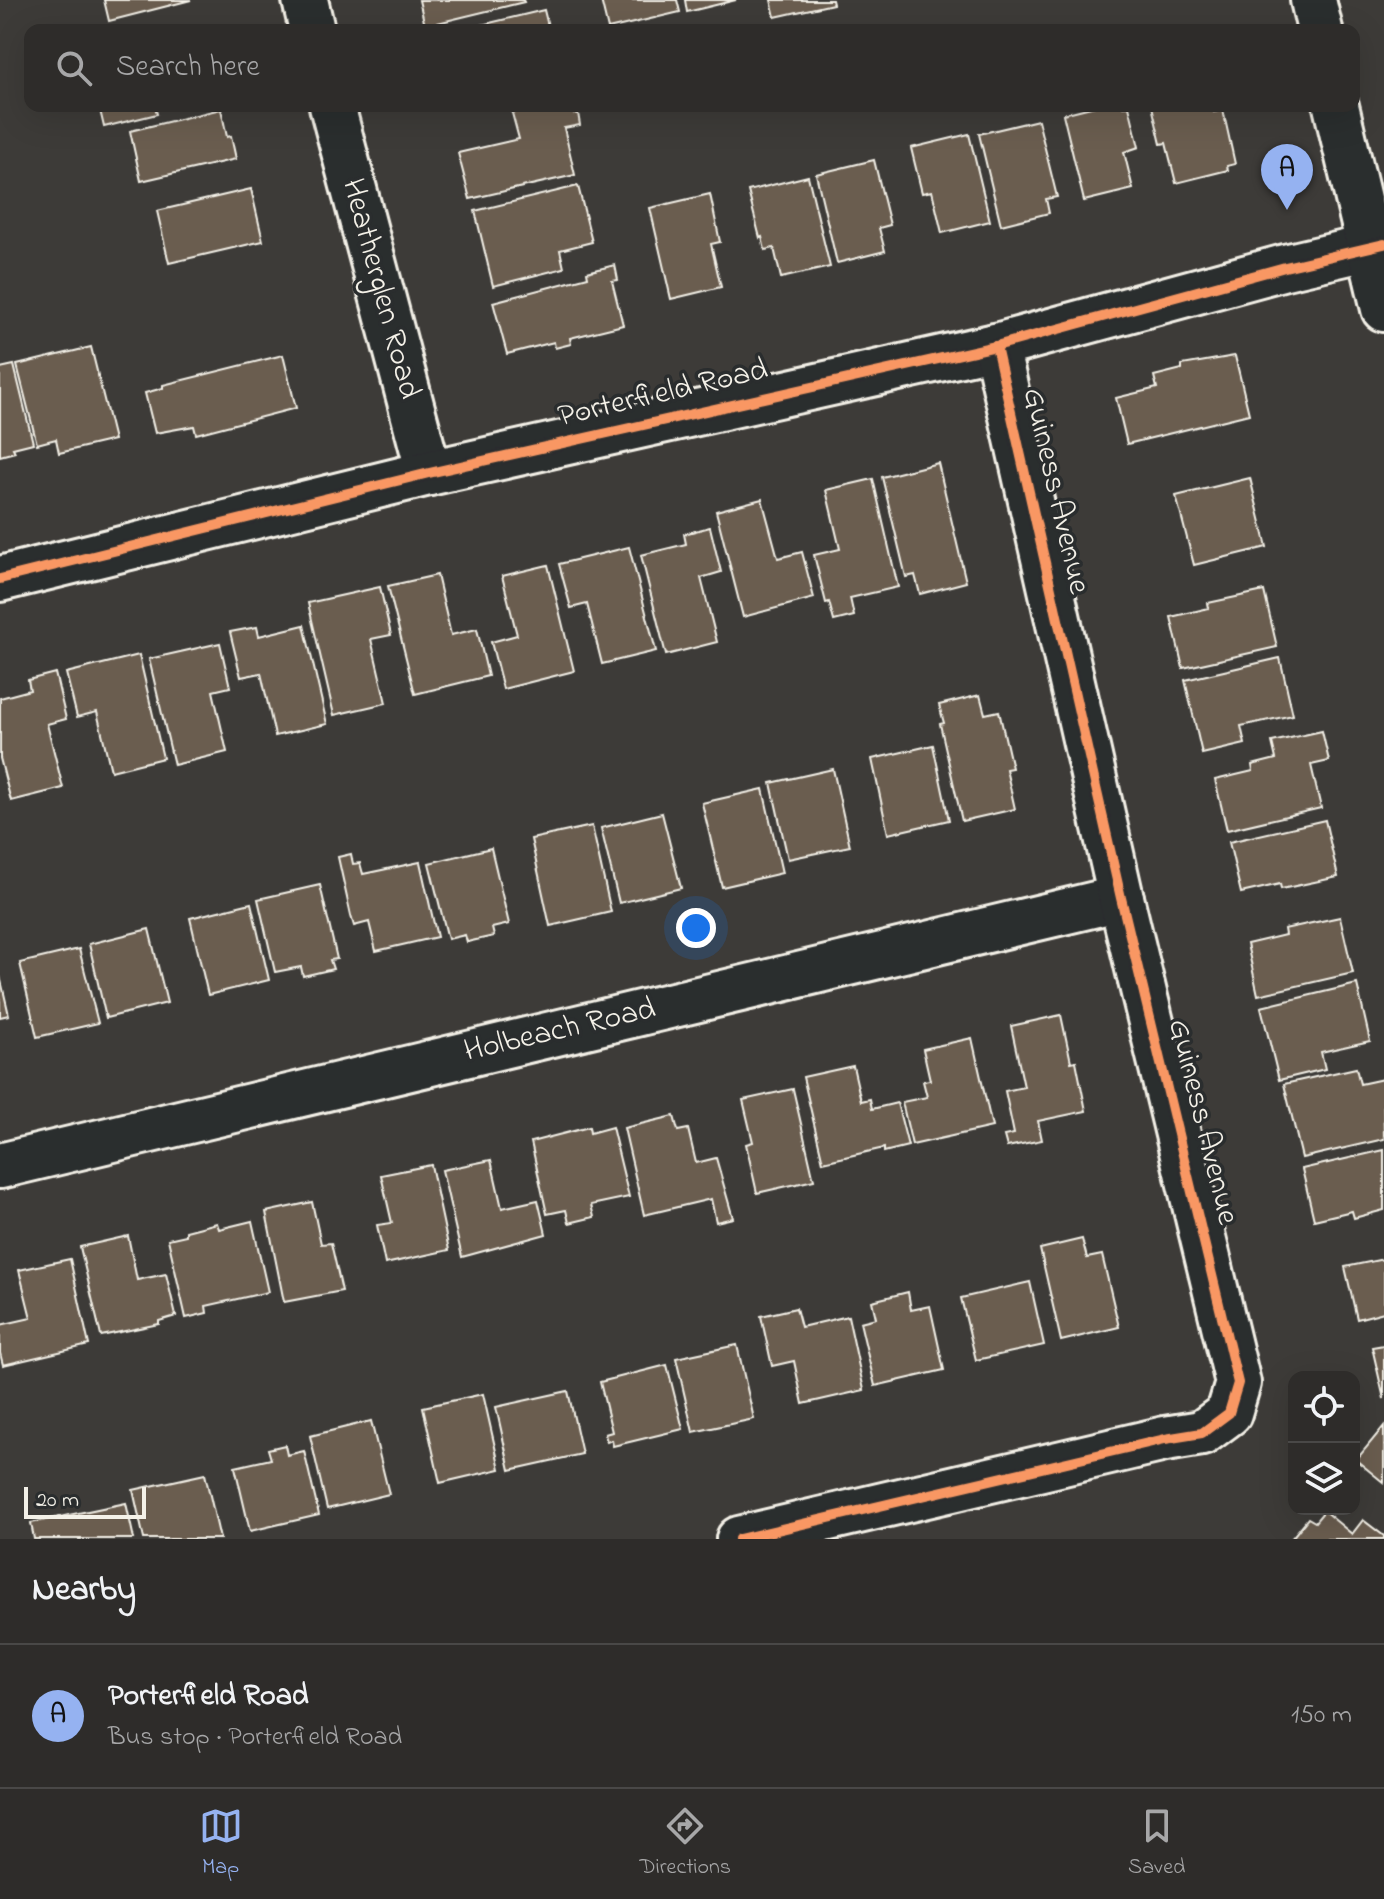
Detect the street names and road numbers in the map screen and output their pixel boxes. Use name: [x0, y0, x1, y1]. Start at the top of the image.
street label: Heatherglen Road: [328, 173, 432, 405]
street label: Porterfield Road: [553, 347, 773, 441]
street label: Guiness Avenue: [1008, 383, 1102, 599]
street label: Holbeach Road: [460, 986, 660, 1076]
street label: Guiness Avenue: [1154, 1014, 1250, 1230]

